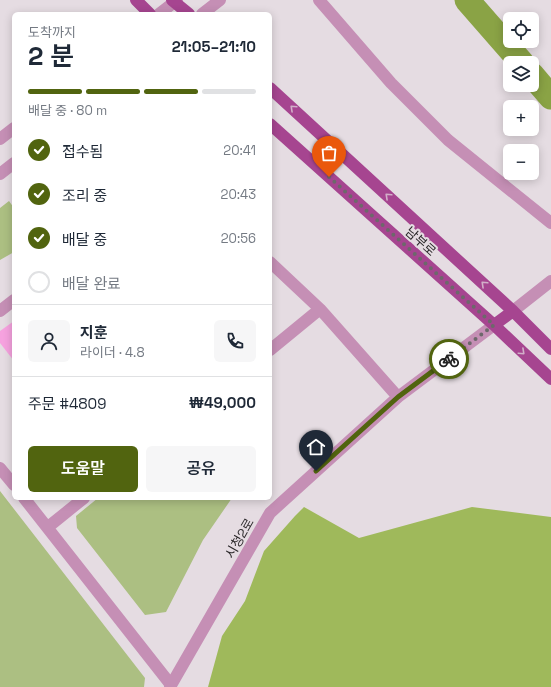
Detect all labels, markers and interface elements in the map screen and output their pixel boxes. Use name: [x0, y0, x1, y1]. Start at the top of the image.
map controls: [503, 12, 539, 180]
button: locate: [503, 12, 539, 48]
text: 도착까지: [28, 24, 76, 41]
text: 21:05–21:10: [172, 37, 256, 56]
text: 2 분: [28, 39, 74, 73]
button: layers: [503, 56, 539, 92]
button: +: [503, 100, 539, 136]
text: 배달 중 · 80 m: [28, 102, 107, 119]
one-way arrow: [290, 106, 297, 113]
pin: [312, 136, 346, 177]
icon: check: [28, 139, 50, 161]
text: 접수됨: [62, 142, 103, 161]
text: 20:41: [223, 142, 256, 159]
icon: bag: [318, 142, 340, 164]
button: −: [503, 144, 539, 180]
icon: check: [28, 183, 50, 205]
text: 조리 중: [62, 186, 107, 205]
text: 20:43: [221, 186, 256, 203]
one-way arrow: [385, 194, 393, 201]
street label: 남부로: [402, 223, 440, 260]
icon: check: [28, 227, 50, 249]
text: 배달 중: [62, 230, 107, 249]
text: 20:56: [221, 230, 256, 247]
text: 배달 완료: [62, 274, 121, 293]
one-way arrow: [481, 282, 489, 289]
button: person: [28, 320, 70, 362]
button: phone: [214, 320, 256, 362]
text: 지훈: [80, 323, 108, 342]
courier: [429, 339, 469, 379]
text: 라이더 · 4.8: [80, 344, 145, 361]
one-way arrow: [517, 347, 525, 355]
icon: bike: [438, 348, 460, 370]
text: ₩49,000: [189, 393, 256, 412]
text: 주문 #4809: [28, 394, 106, 413]
pin: [299, 430, 333, 471]
icon: home: [305, 436, 327, 458]
button: 도움말: [28, 446, 138, 492]
button: 공유: [146, 446, 256, 492]
street label: 시청2로: [221, 515, 258, 561]

